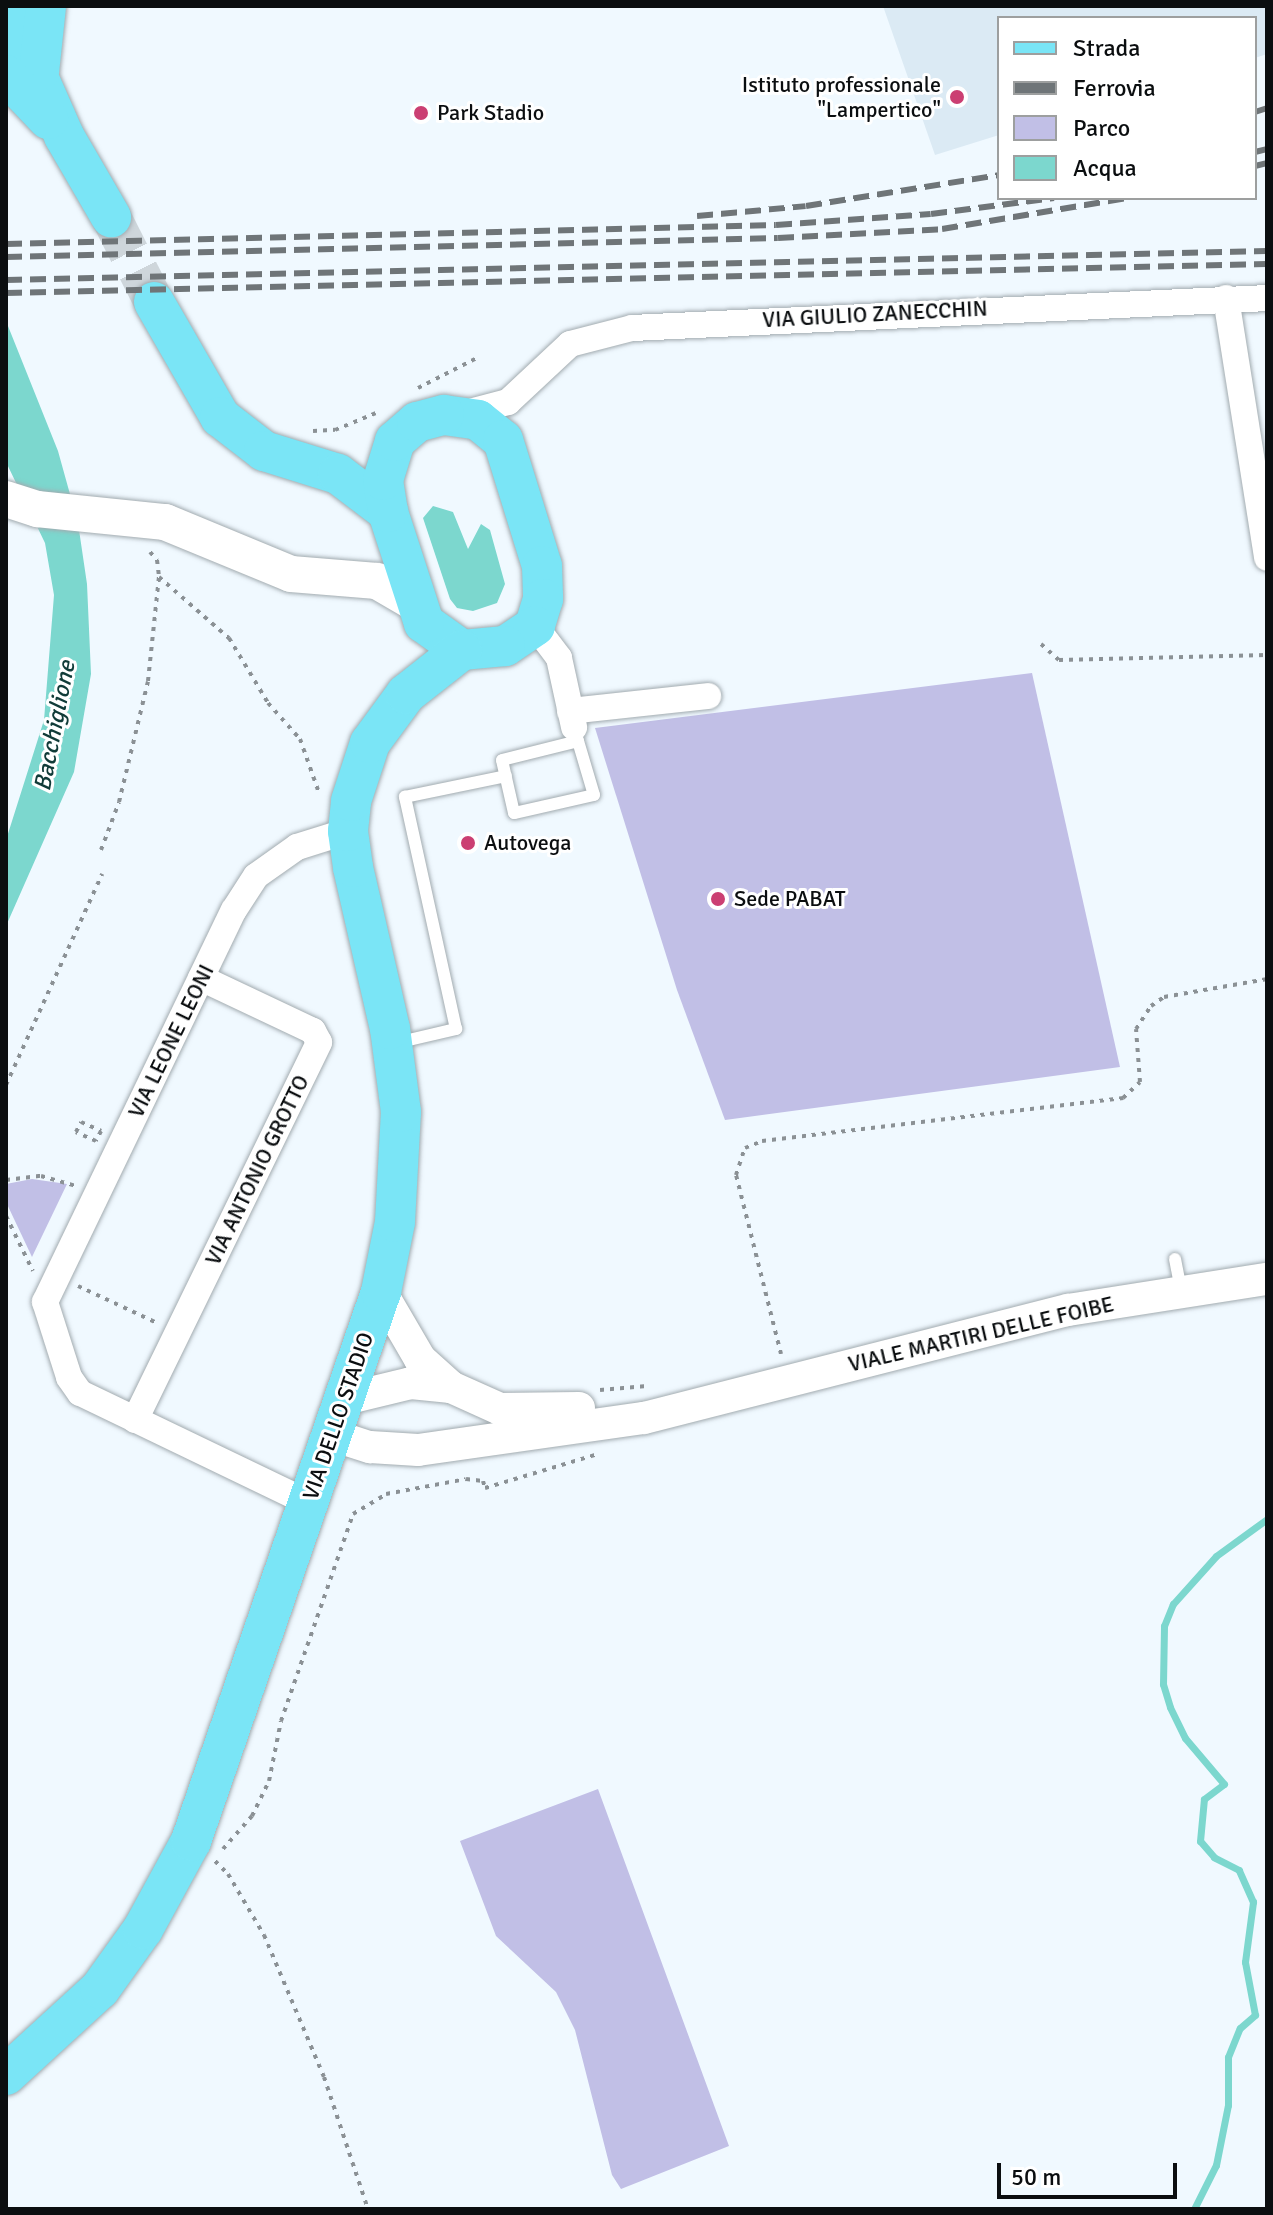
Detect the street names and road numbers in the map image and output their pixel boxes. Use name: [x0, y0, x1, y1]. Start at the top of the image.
street label: VIA GIULIO ZANECCHIN: [762, 295, 988, 333]
street label: VIA LEONE LEONI: [123, 960, 219, 1122]
street label: VIA ANTONIO GROTTO: [199, 1071, 315, 1269]
street label: VIALE MARTIRI DELLE FOIBE: [846, 1291, 1116, 1377]
street label: VIA DELLO STADIO: [297, 1329, 379, 1503]

